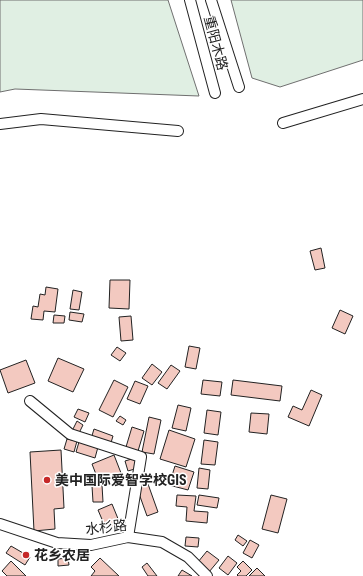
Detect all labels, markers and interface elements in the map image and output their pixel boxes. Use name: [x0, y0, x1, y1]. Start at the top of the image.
street label: 重阳木路: [201, 14, 231, 72]
place label: 美中国际爱智学校GIS: [55, 472, 187, 488]
marker: 美中国际爱智学校GIS: [42, 475, 52, 485]
street label: 水杉路: [84, 517, 128, 537]
place label: 花乡农居: [34, 547, 90, 563]
marker: 花乡农居: [21, 550, 31, 560]

